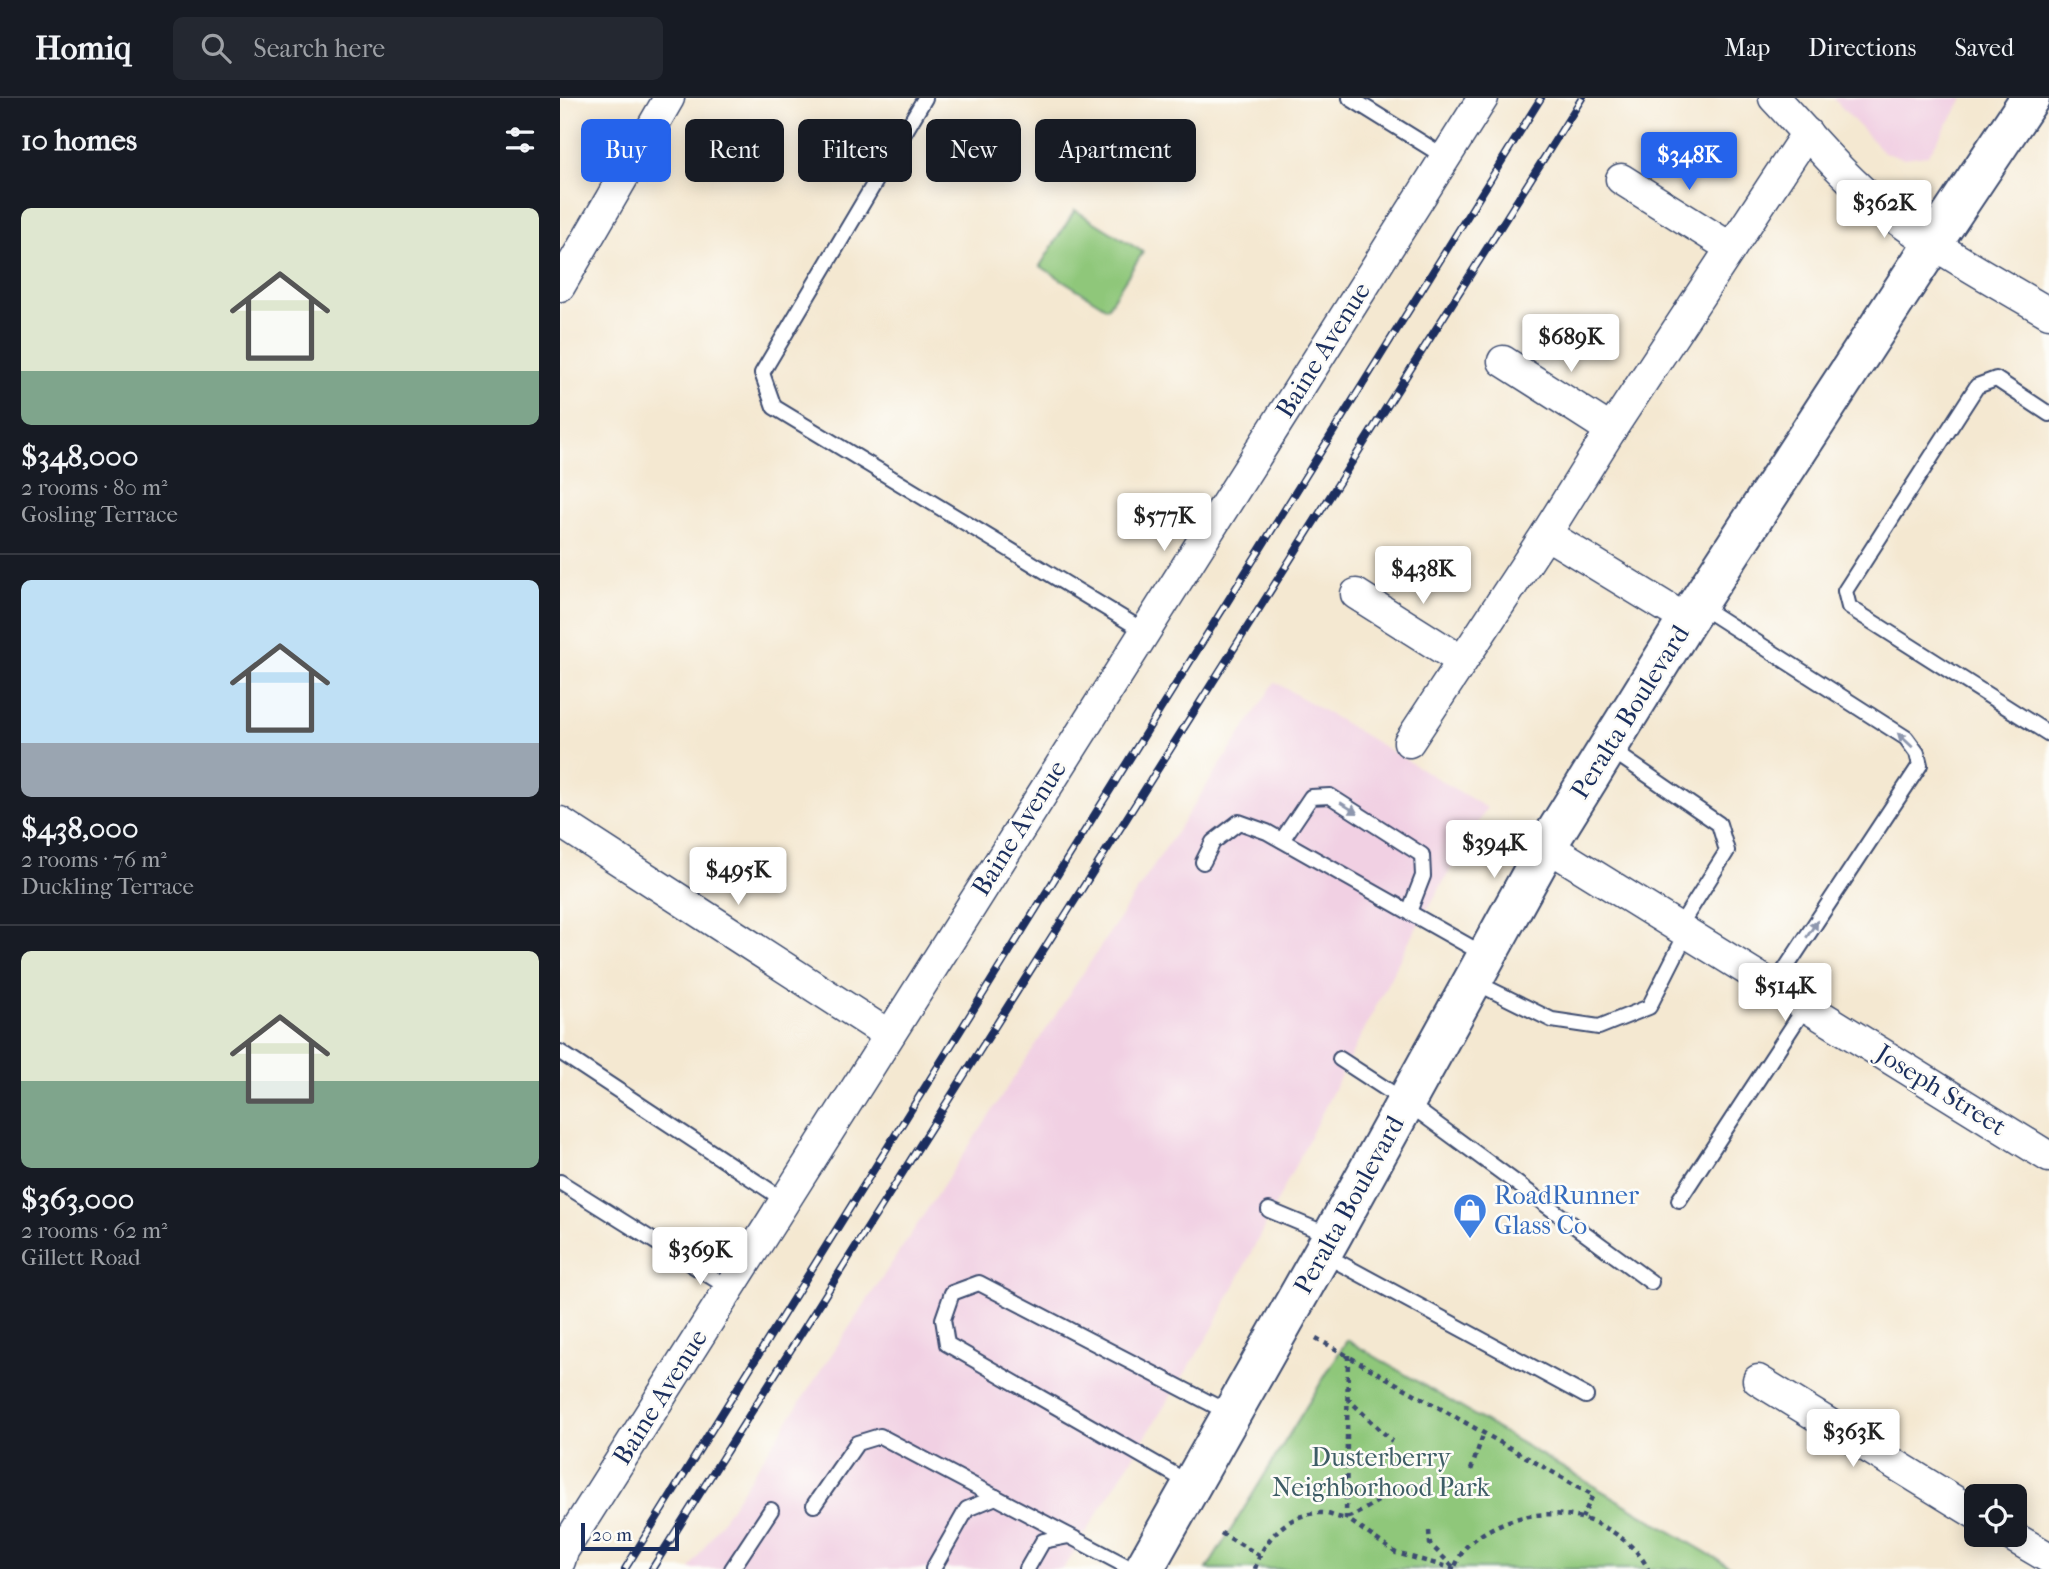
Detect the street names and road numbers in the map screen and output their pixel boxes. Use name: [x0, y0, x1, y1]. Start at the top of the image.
street label: Baine Avenue: [1269, 276, 1377, 423]
street label: Peralta Boulevard: [1564, 619, 1696, 805]
street label: Baine Avenue: [965, 754, 1073, 901]
street label: Joseph Street: [1869, 1037, 2012, 1143]
street label: Peralta Boulevard: [1287, 1110, 1411, 1299]
street label: Baine Avenue: [606, 1323, 714, 1470]

